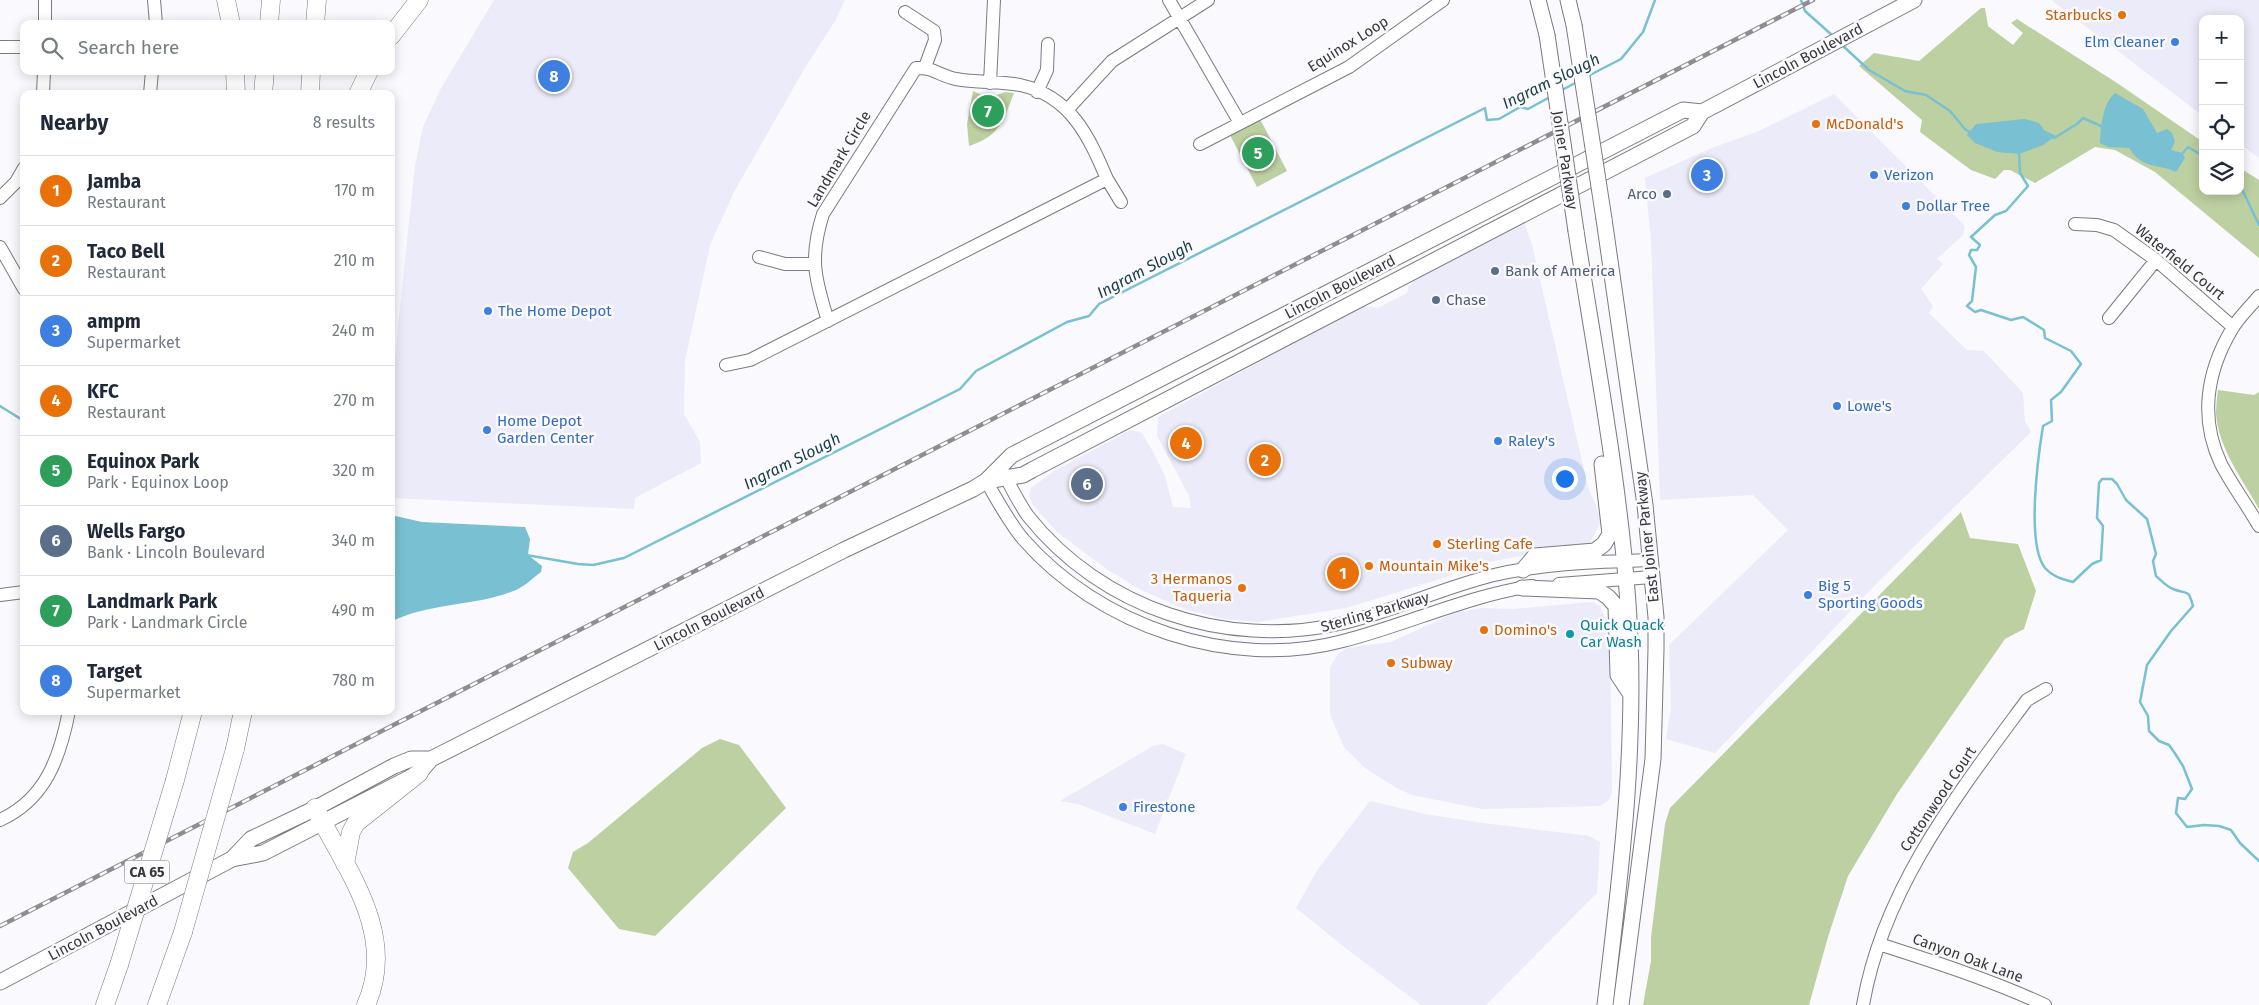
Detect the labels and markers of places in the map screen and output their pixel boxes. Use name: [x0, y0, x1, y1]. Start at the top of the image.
place label: Starbucks: [2045, 6, 2112, 24]
marker: Starbucks: [2116, 9, 2128, 21]
place label: Elm Cleaner: [2084, 33, 2165, 51]
marker: Elm Cleaner: [2169, 36, 2181, 48]
pin: 8: [538, 57, 570, 95]
pin: 7: [972, 92, 1004, 130]
place label: McDonald's: [1826, 115, 1904, 133]
marker: McDonald's: [1810, 118, 1822, 130]
pin: 5: [1242, 134, 1274, 172]
pin: 3: [1691, 156, 1723, 194]
place label: Verizon: [1884, 166, 1934, 184]
marker: Verizon: [1868, 169, 1880, 181]
place label: Arco: [1627, 185, 1657, 203]
marker: Arco: [1661, 188, 1673, 200]
place label: Dollar Tree: [1916, 197, 1990, 215]
marker: Dollar Tree: [1900, 200, 1912, 212]
place label: Bank of America: [1505, 262, 1615, 280]
marker: Bank of America: [1489, 265, 1501, 277]
place label: Chase: [1446, 291, 1486, 309]
marker: Chase: [1430, 294, 1442, 306]
place label: The Home Depot: [498, 302, 612, 320]
marker: The Home Depot: [482, 305, 494, 317]
place label: Lowe's: [1847, 397, 1892, 415]
marker: Lowe's: [1831, 400, 1843, 412]
place label: Home Depot Garden Center: [497, 412, 594, 447]
marker: Home Depot Garden Center: [481, 424, 493, 436]
pin: 4: [1170, 424, 1202, 462]
place label: Raley's: [1508, 432, 1555, 450]
marker: Raley's: [1492, 435, 1504, 447]
pin: 2: [1249, 441, 1281, 479]
pin: 6: [1071, 465, 1103, 503]
place label: Sterling Cafe: [1447, 535, 1533, 553]
marker: Sterling Cafe: [1431, 538, 1443, 550]
pin: 1: [1327, 554, 1359, 592]
place label: Mountain Mike's: [1379, 557, 1489, 575]
marker: Mountain Mike's: [1363, 560, 1375, 572]
place label: 3 Hermanos Taqueria: [1151, 570, 1232, 605]
place label: Big 5 Sporting Goods: [1818, 577, 1923, 612]
marker: 3 Hermanos Taqueria: [1236, 582, 1248, 594]
marker: Big 5 Sporting Goods: [1802, 589, 1814, 601]
place label: Quick Quack Car Wash: [1580, 616, 1665, 651]
place label: Domino's: [1494, 621, 1557, 639]
marker: Domino's: [1478, 624, 1490, 636]
marker: Quick Quack Car Wash: [1564, 628, 1576, 640]
place label: Subway: [1401, 654, 1453, 672]
marker: Subway: [1385, 657, 1397, 669]
place label: Firestone: [1133, 798, 1196, 816]
marker: Firestone: [1117, 801, 1129, 813]

